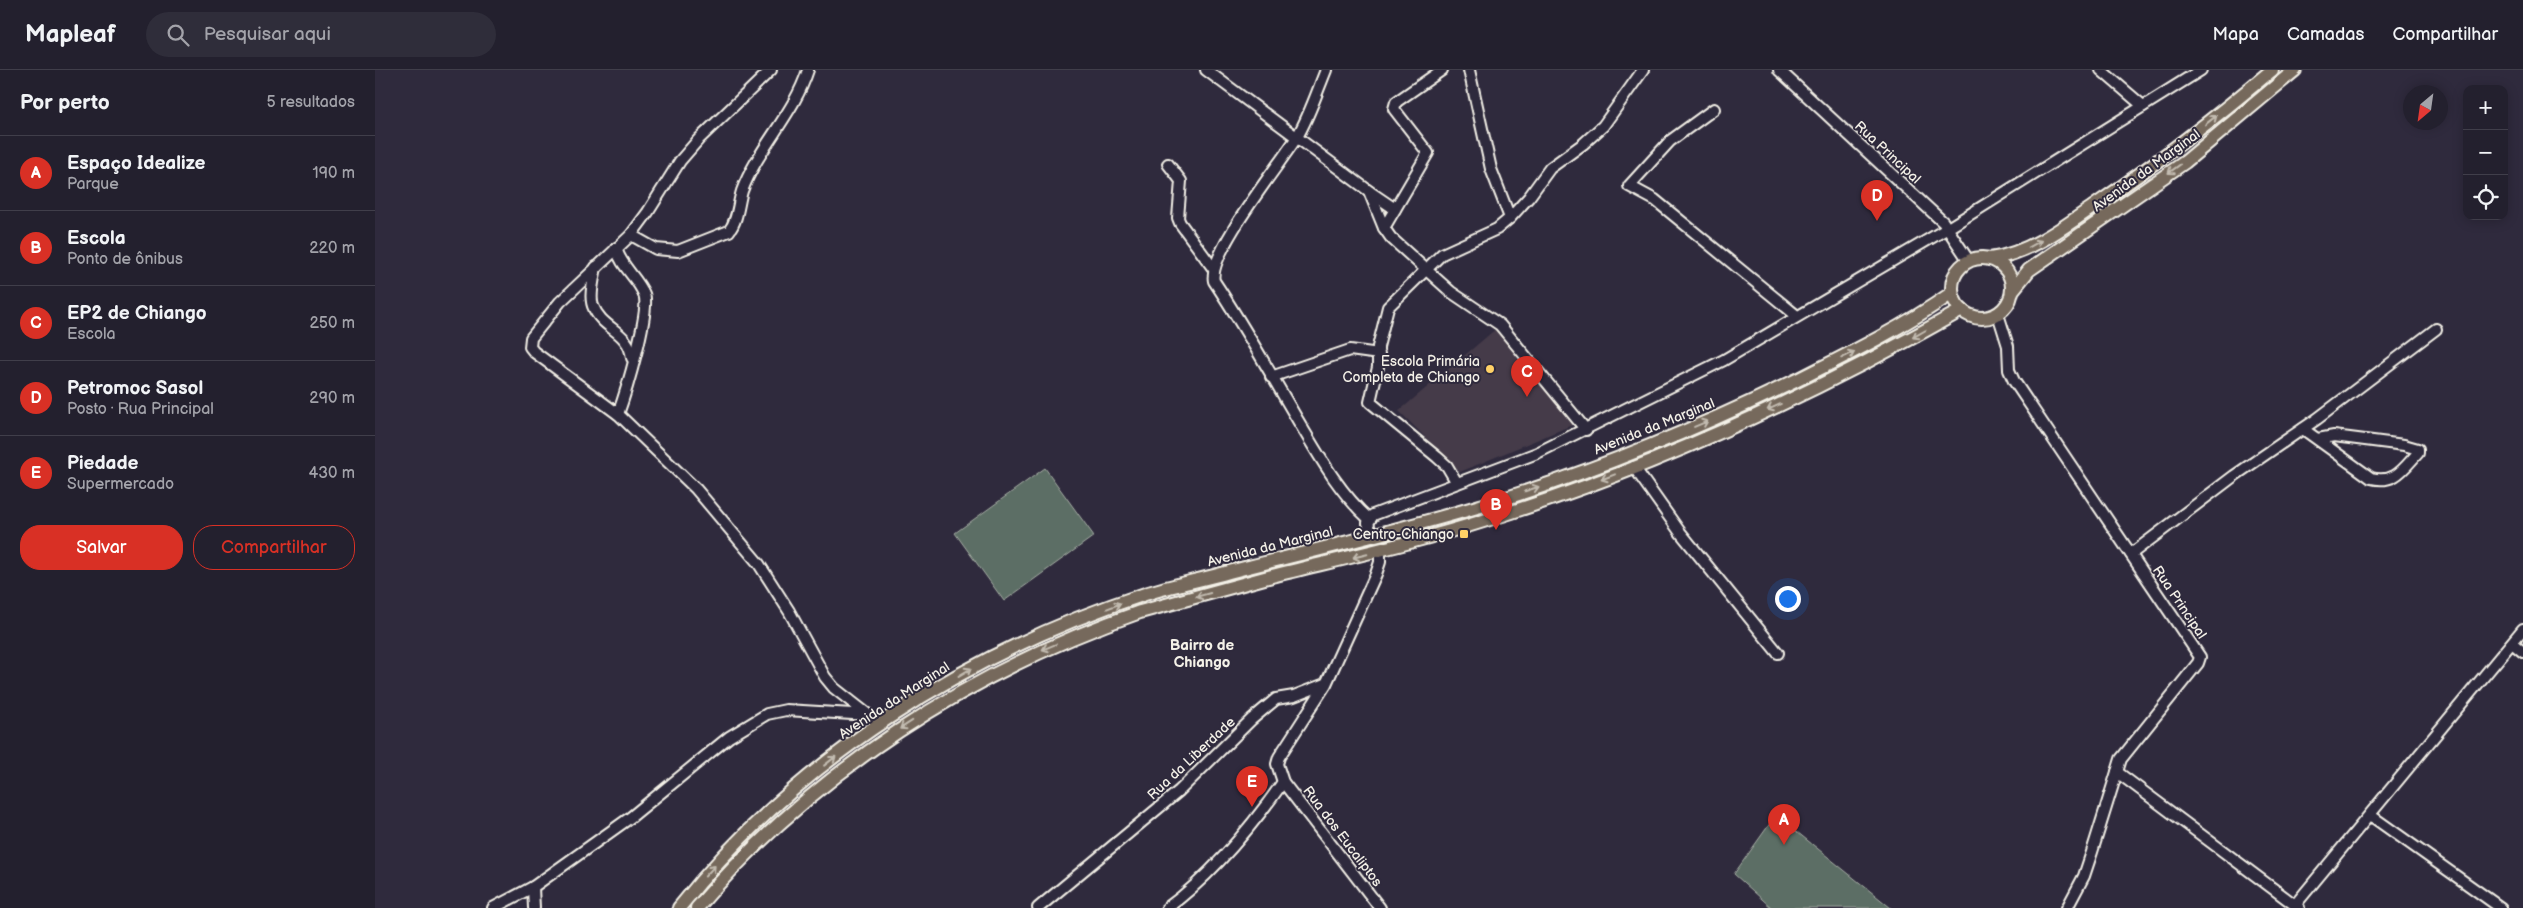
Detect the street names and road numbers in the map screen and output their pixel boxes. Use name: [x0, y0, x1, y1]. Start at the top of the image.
street label: Rua Principal: [1851, 117, 1924, 187]
street label: Avenida da Marginal: [2089, 126, 2203, 215]
street label: Avenida da Marginal: [1591, 394, 1717, 458]
street label: Avenida da Marginal: [1206, 523, 1335, 570]
street label: Rua Principal: [2149, 563, 2210, 642]
street label: Avenida da Marginal: [836, 658, 953, 743]
street label: Rua da Liberdade: [1144, 713, 1239, 803]
street label: Rua dos Eucaliptos: [1299, 783, 1386, 890]

